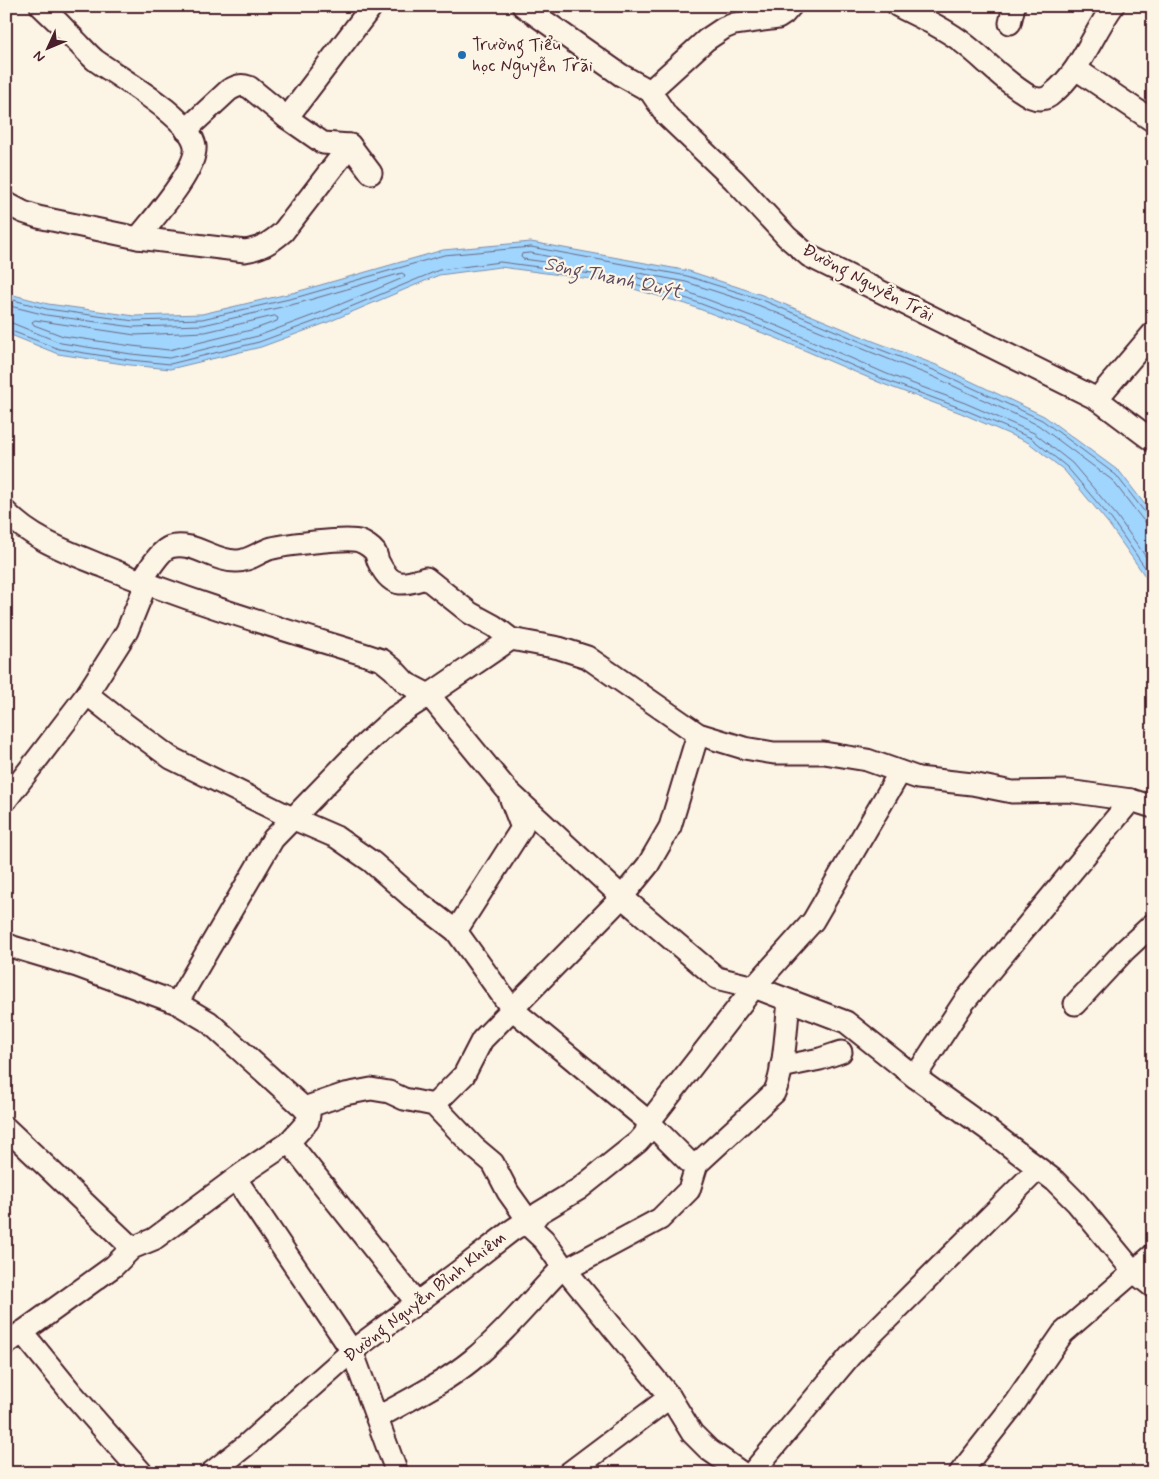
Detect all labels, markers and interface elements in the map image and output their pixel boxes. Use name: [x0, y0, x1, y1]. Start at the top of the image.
north arrow: [22, 22, 72, 72]
place label: Trường Tiểu học Nguyễn Trãi: [472, 33, 593, 79]
text: N: [30, 47, 49, 66]
marker: Trường Tiểu học Nguyễn Trãi: [456, 49, 468, 61]
street label: Đường Nguyễn Trãi: [797, 238, 938, 330]
water label: Sông Thanh Quýt: [542, 251, 685, 307]
street label: Đường Nguyễn Bỉnh Khiêm: [339, 1226, 513, 1370]

